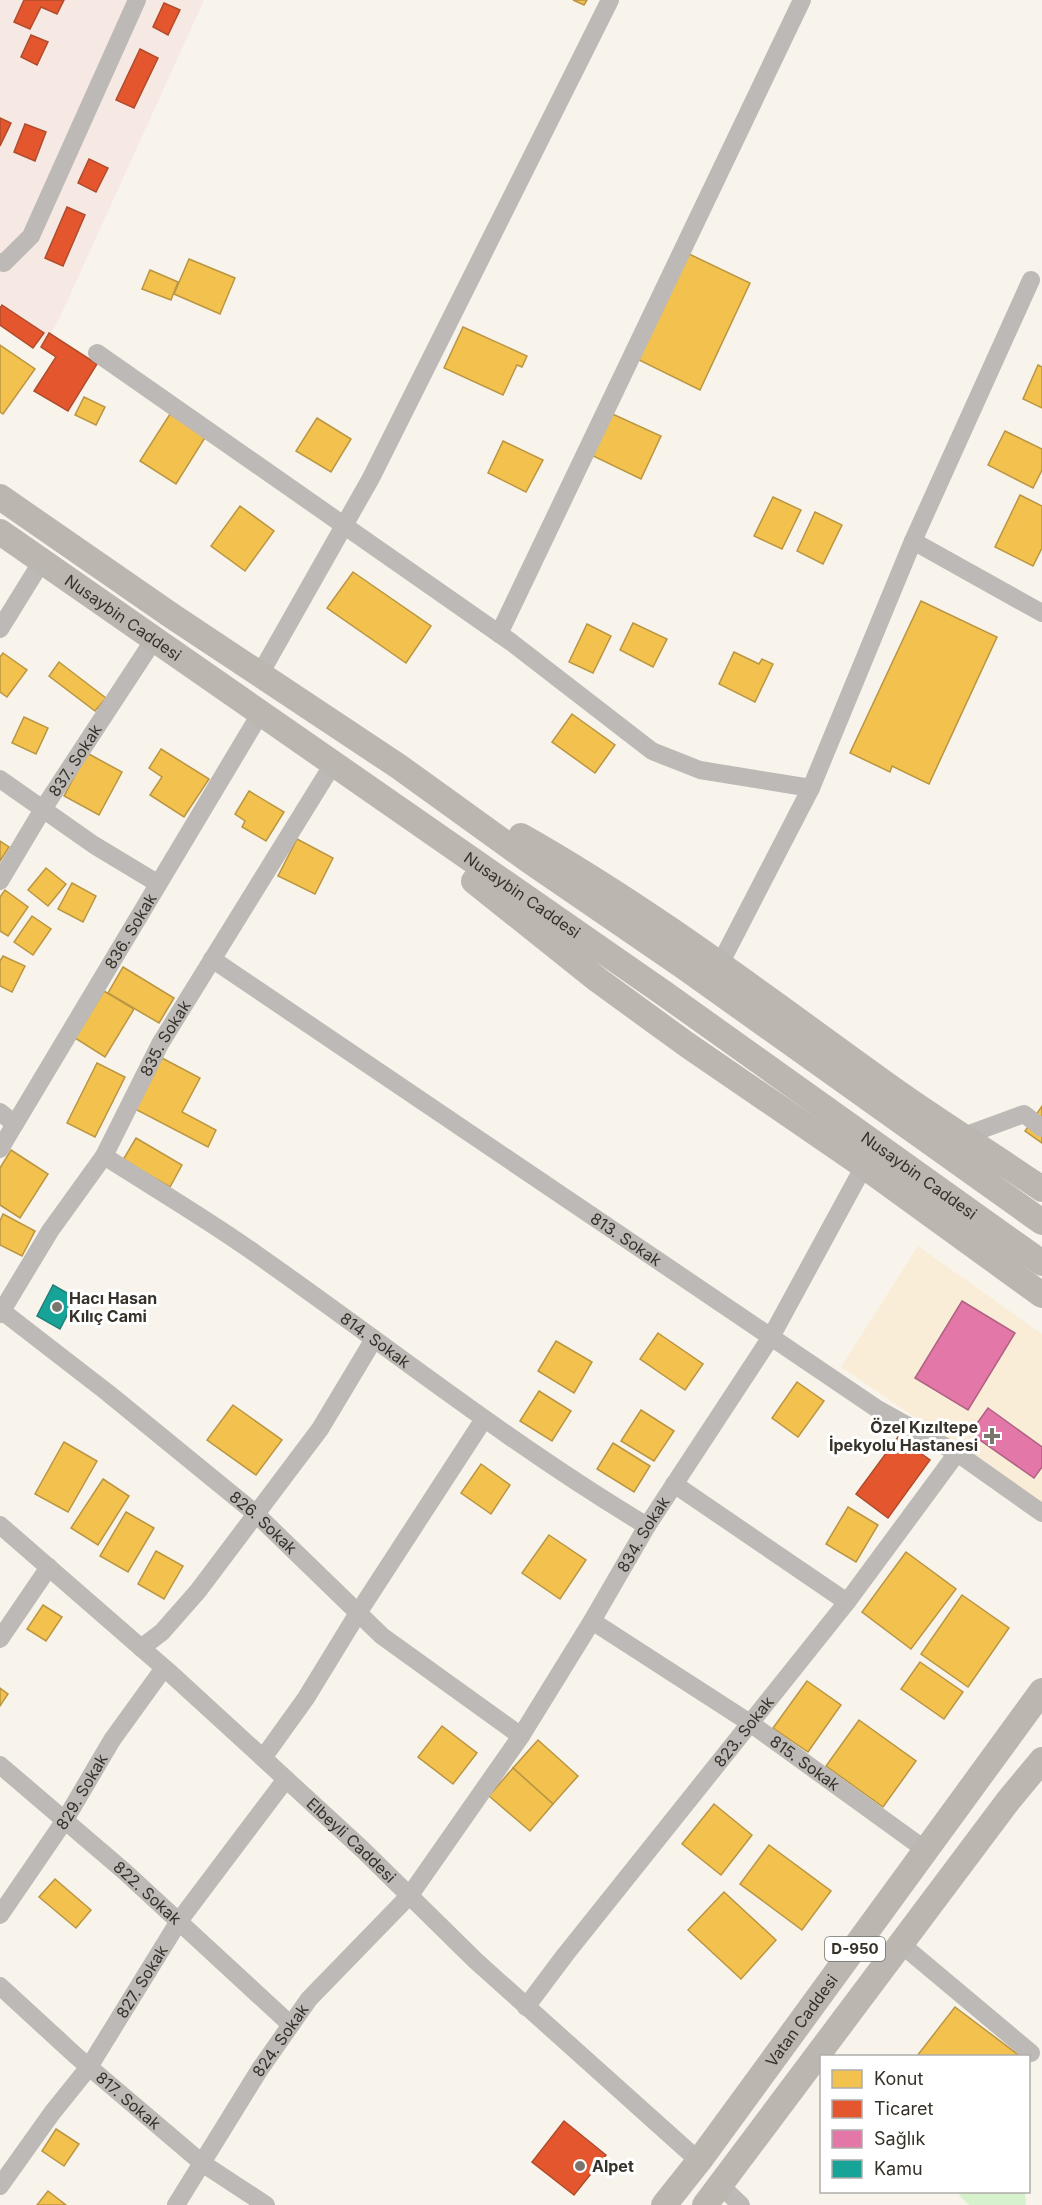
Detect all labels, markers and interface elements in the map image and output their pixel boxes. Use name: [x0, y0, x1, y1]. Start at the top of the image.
street label: Nusaybin Caddesi: [61, 570, 185, 665]
street label: 837. Sokak: [44, 720, 106, 800]
street label: Nusaybin Caddesi: [460, 847, 584, 942]
street label: 836. Sokak: [100, 889, 161, 972]
street label: 835. Sokak: [135, 996, 195, 1080]
street label: Nusaybin Caddesi: [857, 1127, 981, 1223]
street label: 813. Sokak: [587, 1208, 666, 1270]
place label: Hacı Hasan Kılıç Cami: [69, 1288, 157, 1326]
marker: Hacı Hasan Kılıç Cami: [50, 1300, 64, 1314]
street label: 814. Sokak: [337, 1308, 414, 1372]
place label: Özel Kızıltepe İpekyolu Hastanesi: [829, 1417, 978, 1455]
marker: Özel Kızıltepe İpekyolu Hastanesi: [983, 1427, 1001, 1445]
street label: 826. Sokak: [225, 1486, 301, 1558]
street label: 834. Sokak: [612, 1492, 674, 1576]
street label: 823. Sokak: [709, 1692, 778, 1771]
street label: 815. Sokak: [766, 1731, 844, 1795]
street label: 829. Sokak: [51, 1750, 112, 1833]
street label: Elbeyli Caddesi: [302, 1793, 400, 1887]
street label: 822. Sokak: [109, 1857, 186, 1929]
road number: D-950: [825, 1937, 885, 1961]
street label: 827. Sokak: [112, 1941, 172, 2022]
street label: Vatan Caddesi: [761, 1971, 842, 2071]
street label: 824. Sokak: [248, 2000, 313, 2080]
legend: [820, 2055, 1030, 2193]
street label: 817. Sokak: [92, 2067, 165, 2134]
text: Konut: [874, 2068, 923, 2089]
text: Ticaret: [874, 2098, 934, 2119]
text: Sağlık: [874, 2128, 925, 2149]
place label: Alpet: [592, 2156, 634, 2176]
text: Kamu: [874, 2158, 923, 2179]
marker: Alpet: [573, 2159, 587, 2173]

